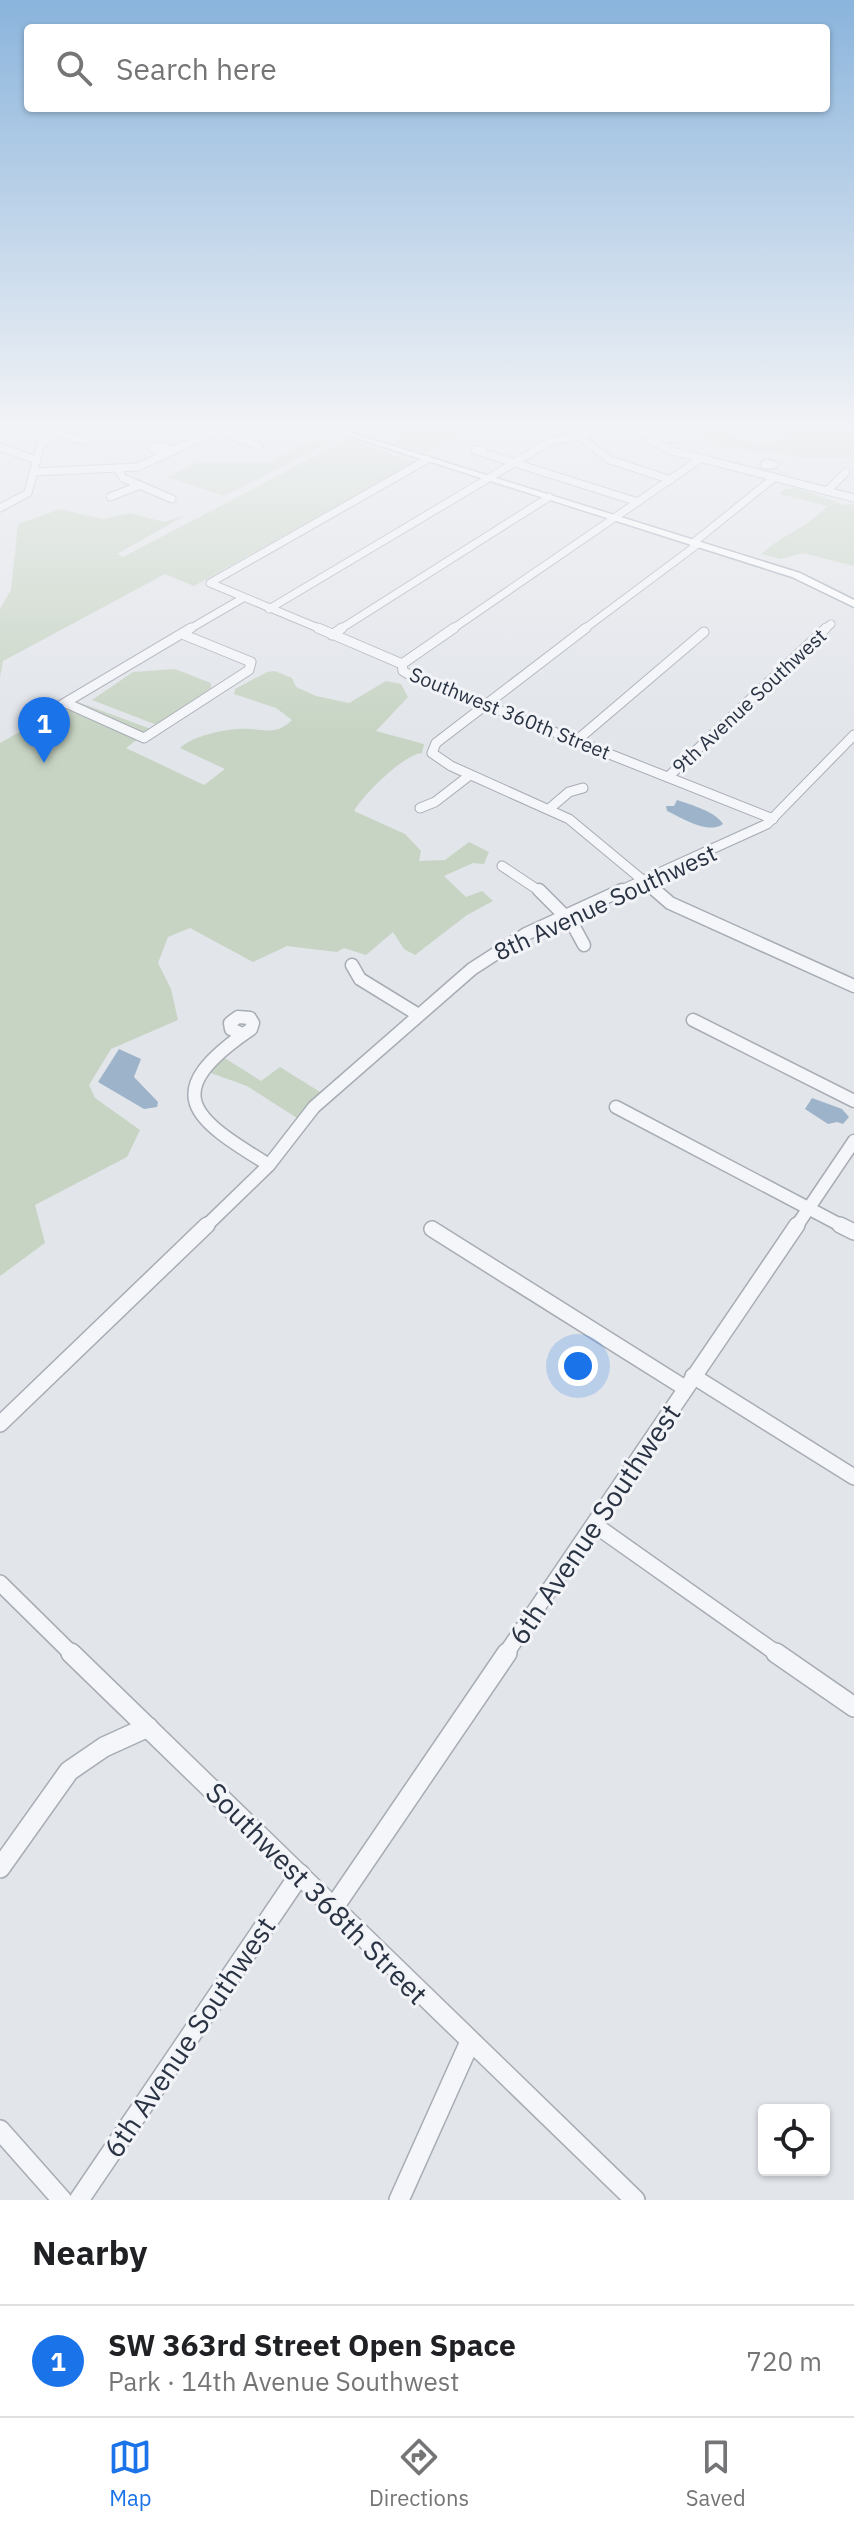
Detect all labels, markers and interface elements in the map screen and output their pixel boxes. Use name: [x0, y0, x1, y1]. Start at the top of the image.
search box: [24, 24, 830, 112]
icon: search: [52, 46, 96, 90]
text: Search here: [116, 49, 277, 88]
street label: 9th Avenue Southwest: [666, 622, 832, 780]
street label: Southwest 360th Street: [406, 660, 614, 766]
pin: 1: [18, 697, 70, 763]
street label: 8th Avenue Southwest: [488, 836, 722, 968]
your location: [558, 1346, 598, 1386]
street label: 6th Avenue Southwest: [500, 1396, 688, 1652]
street label: Southwest 368th Street: [198, 1774, 436, 2012]
street label: 6th Avenue Southwest: [95, 1909, 283, 2165]
map controls: [758, 2104, 830, 2176]
button: locate: [758, 2104, 830, 2176]
text: Nearby: [32, 2230, 147, 2274]
text: SW 363rd Street Open Space: [108, 2325, 516, 2364]
text: 1: [50, 2344, 66, 2378]
text: 720 m: [746, 2344, 822, 2378]
text: Park · 14th Avenue Southwest: [108, 2364, 459, 2398]
tab: Map: [108, 2435, 152, 2512]
tab: Directions: [369, 2435, 469, 2512]
tab: Saved: [686, 2435, 746, 2512]

